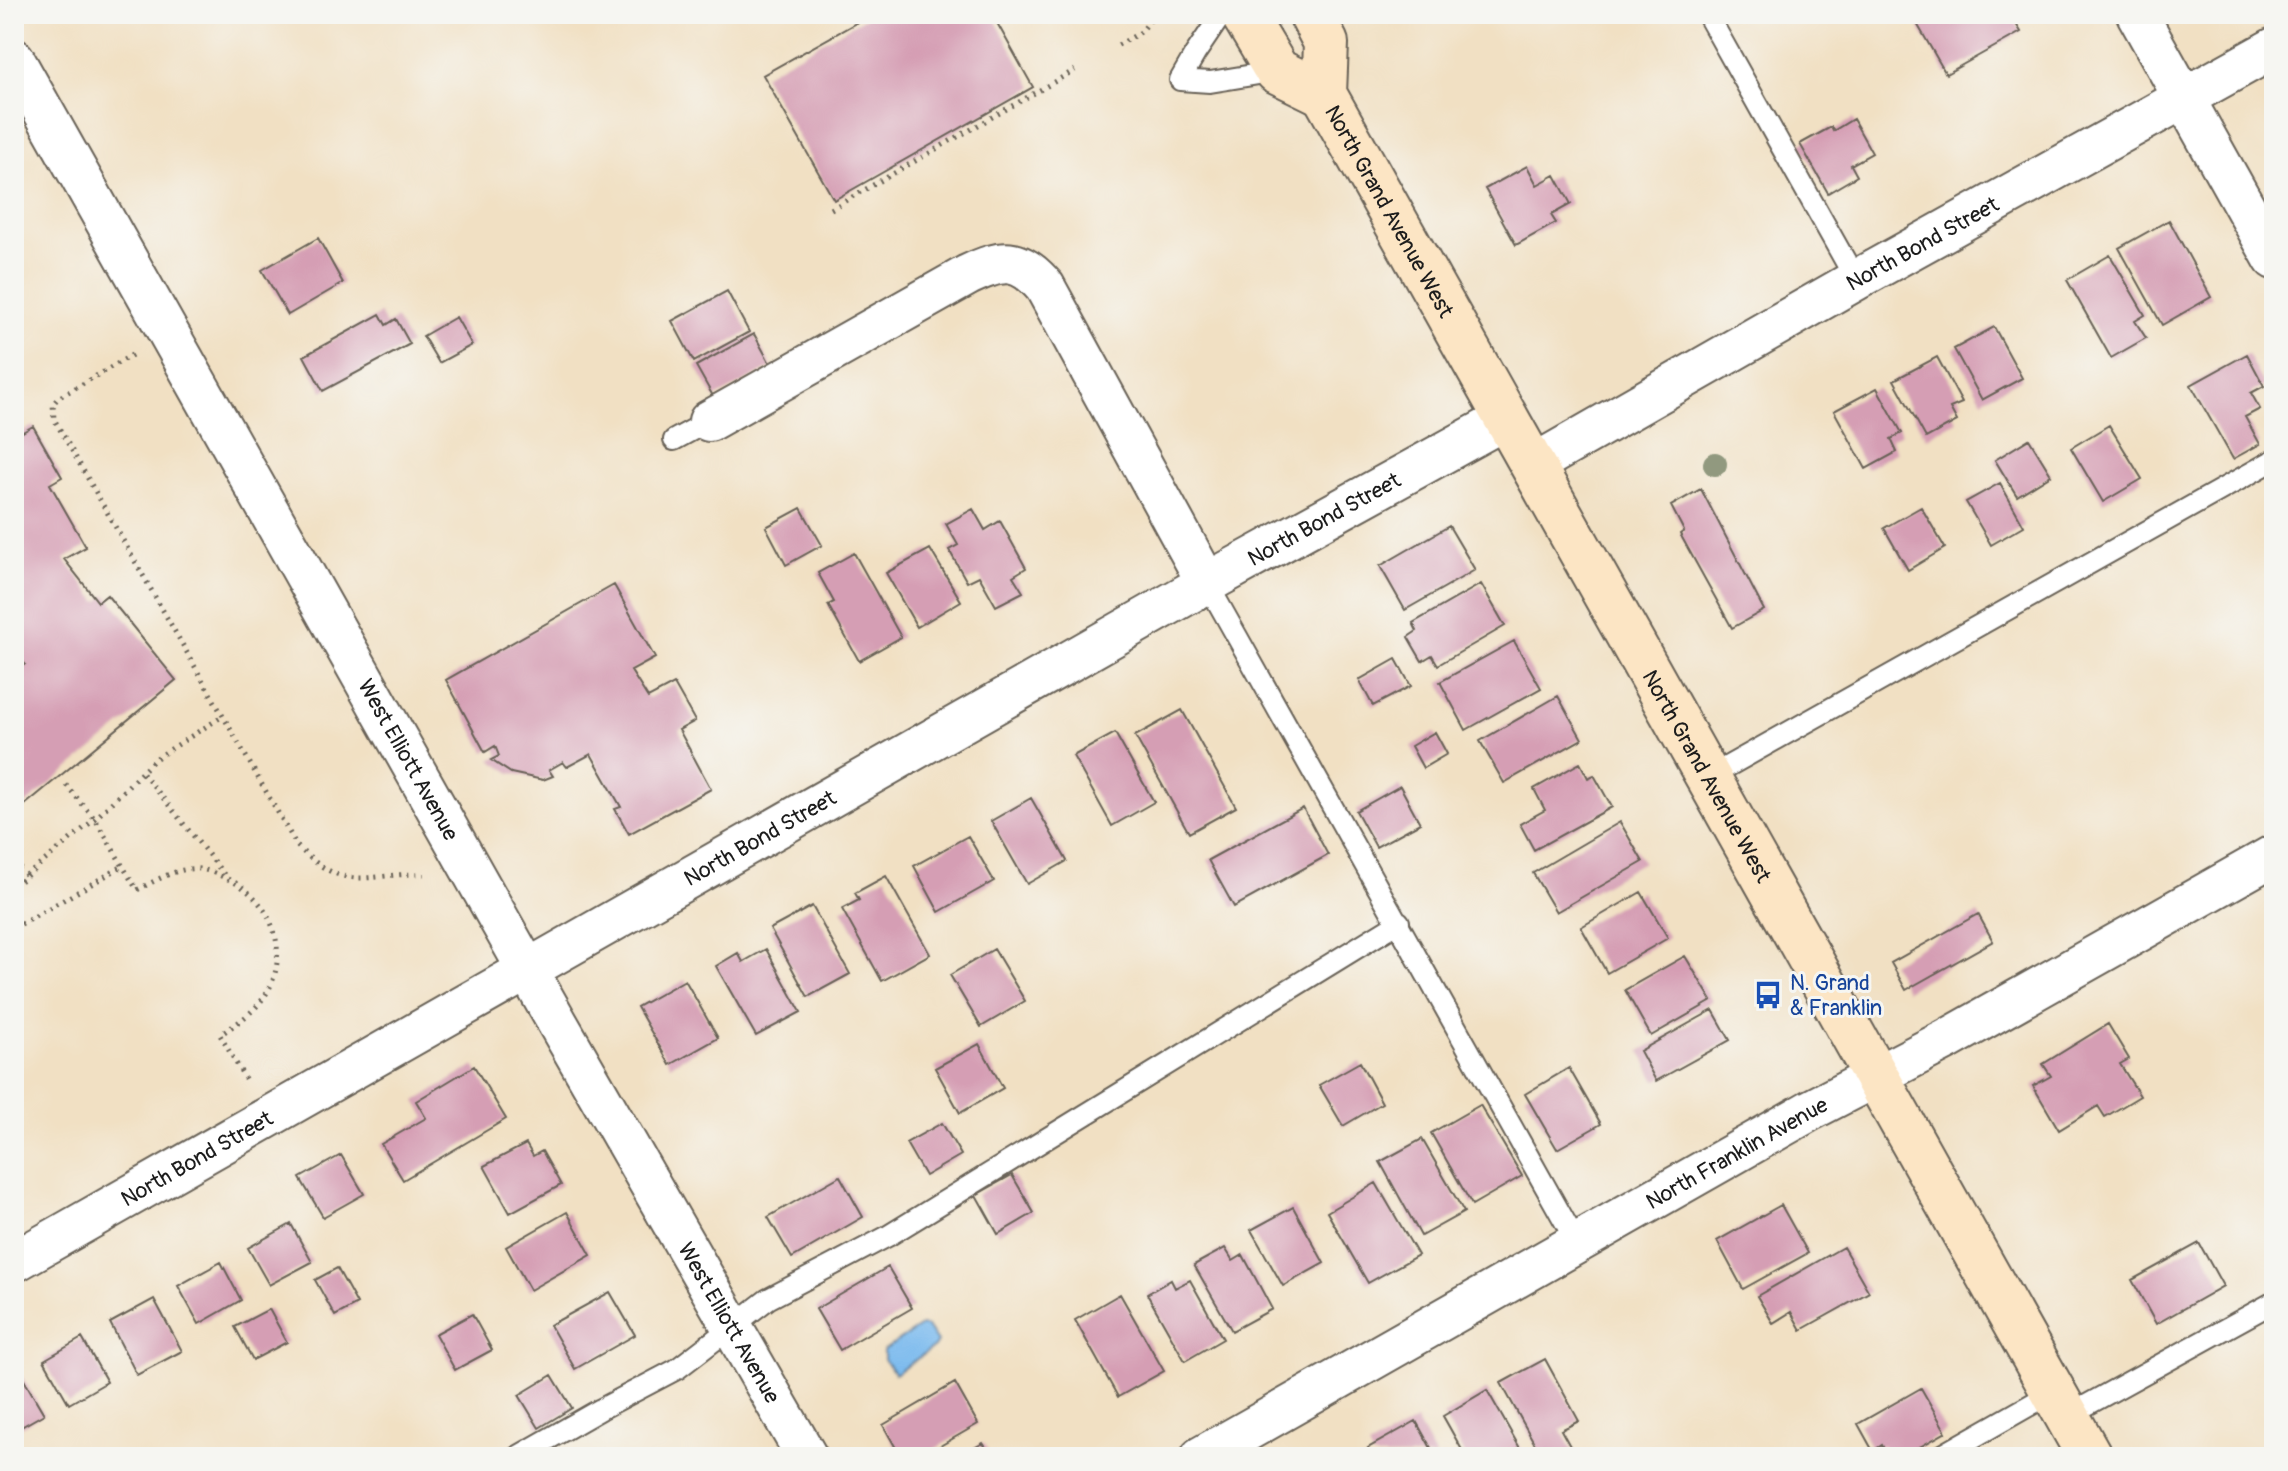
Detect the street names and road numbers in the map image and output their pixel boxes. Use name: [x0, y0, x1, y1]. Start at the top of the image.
street label: North Grand Avenue West: [1318, 100, 1460, 323]
street label: North Bond Street: [1841, 190, 2004, 298]
street label: North Bond Street: [1243, 466, 1406, 573]
street label: North Grand Avenue West: [1636, 665, 1777, 888]
street label: West Elliott Avenue: [351, 674, 465, 846]
street label: North Bond Street: [679, 784, 841, 893]
street label: North Franklin Avenue: [1641, 1091, 1833, 1216]
street label: North Bond Street: [116, 1105, 278, 1213]
street label: West Elliott Avenue: [671, 1237, 786, 1408]

